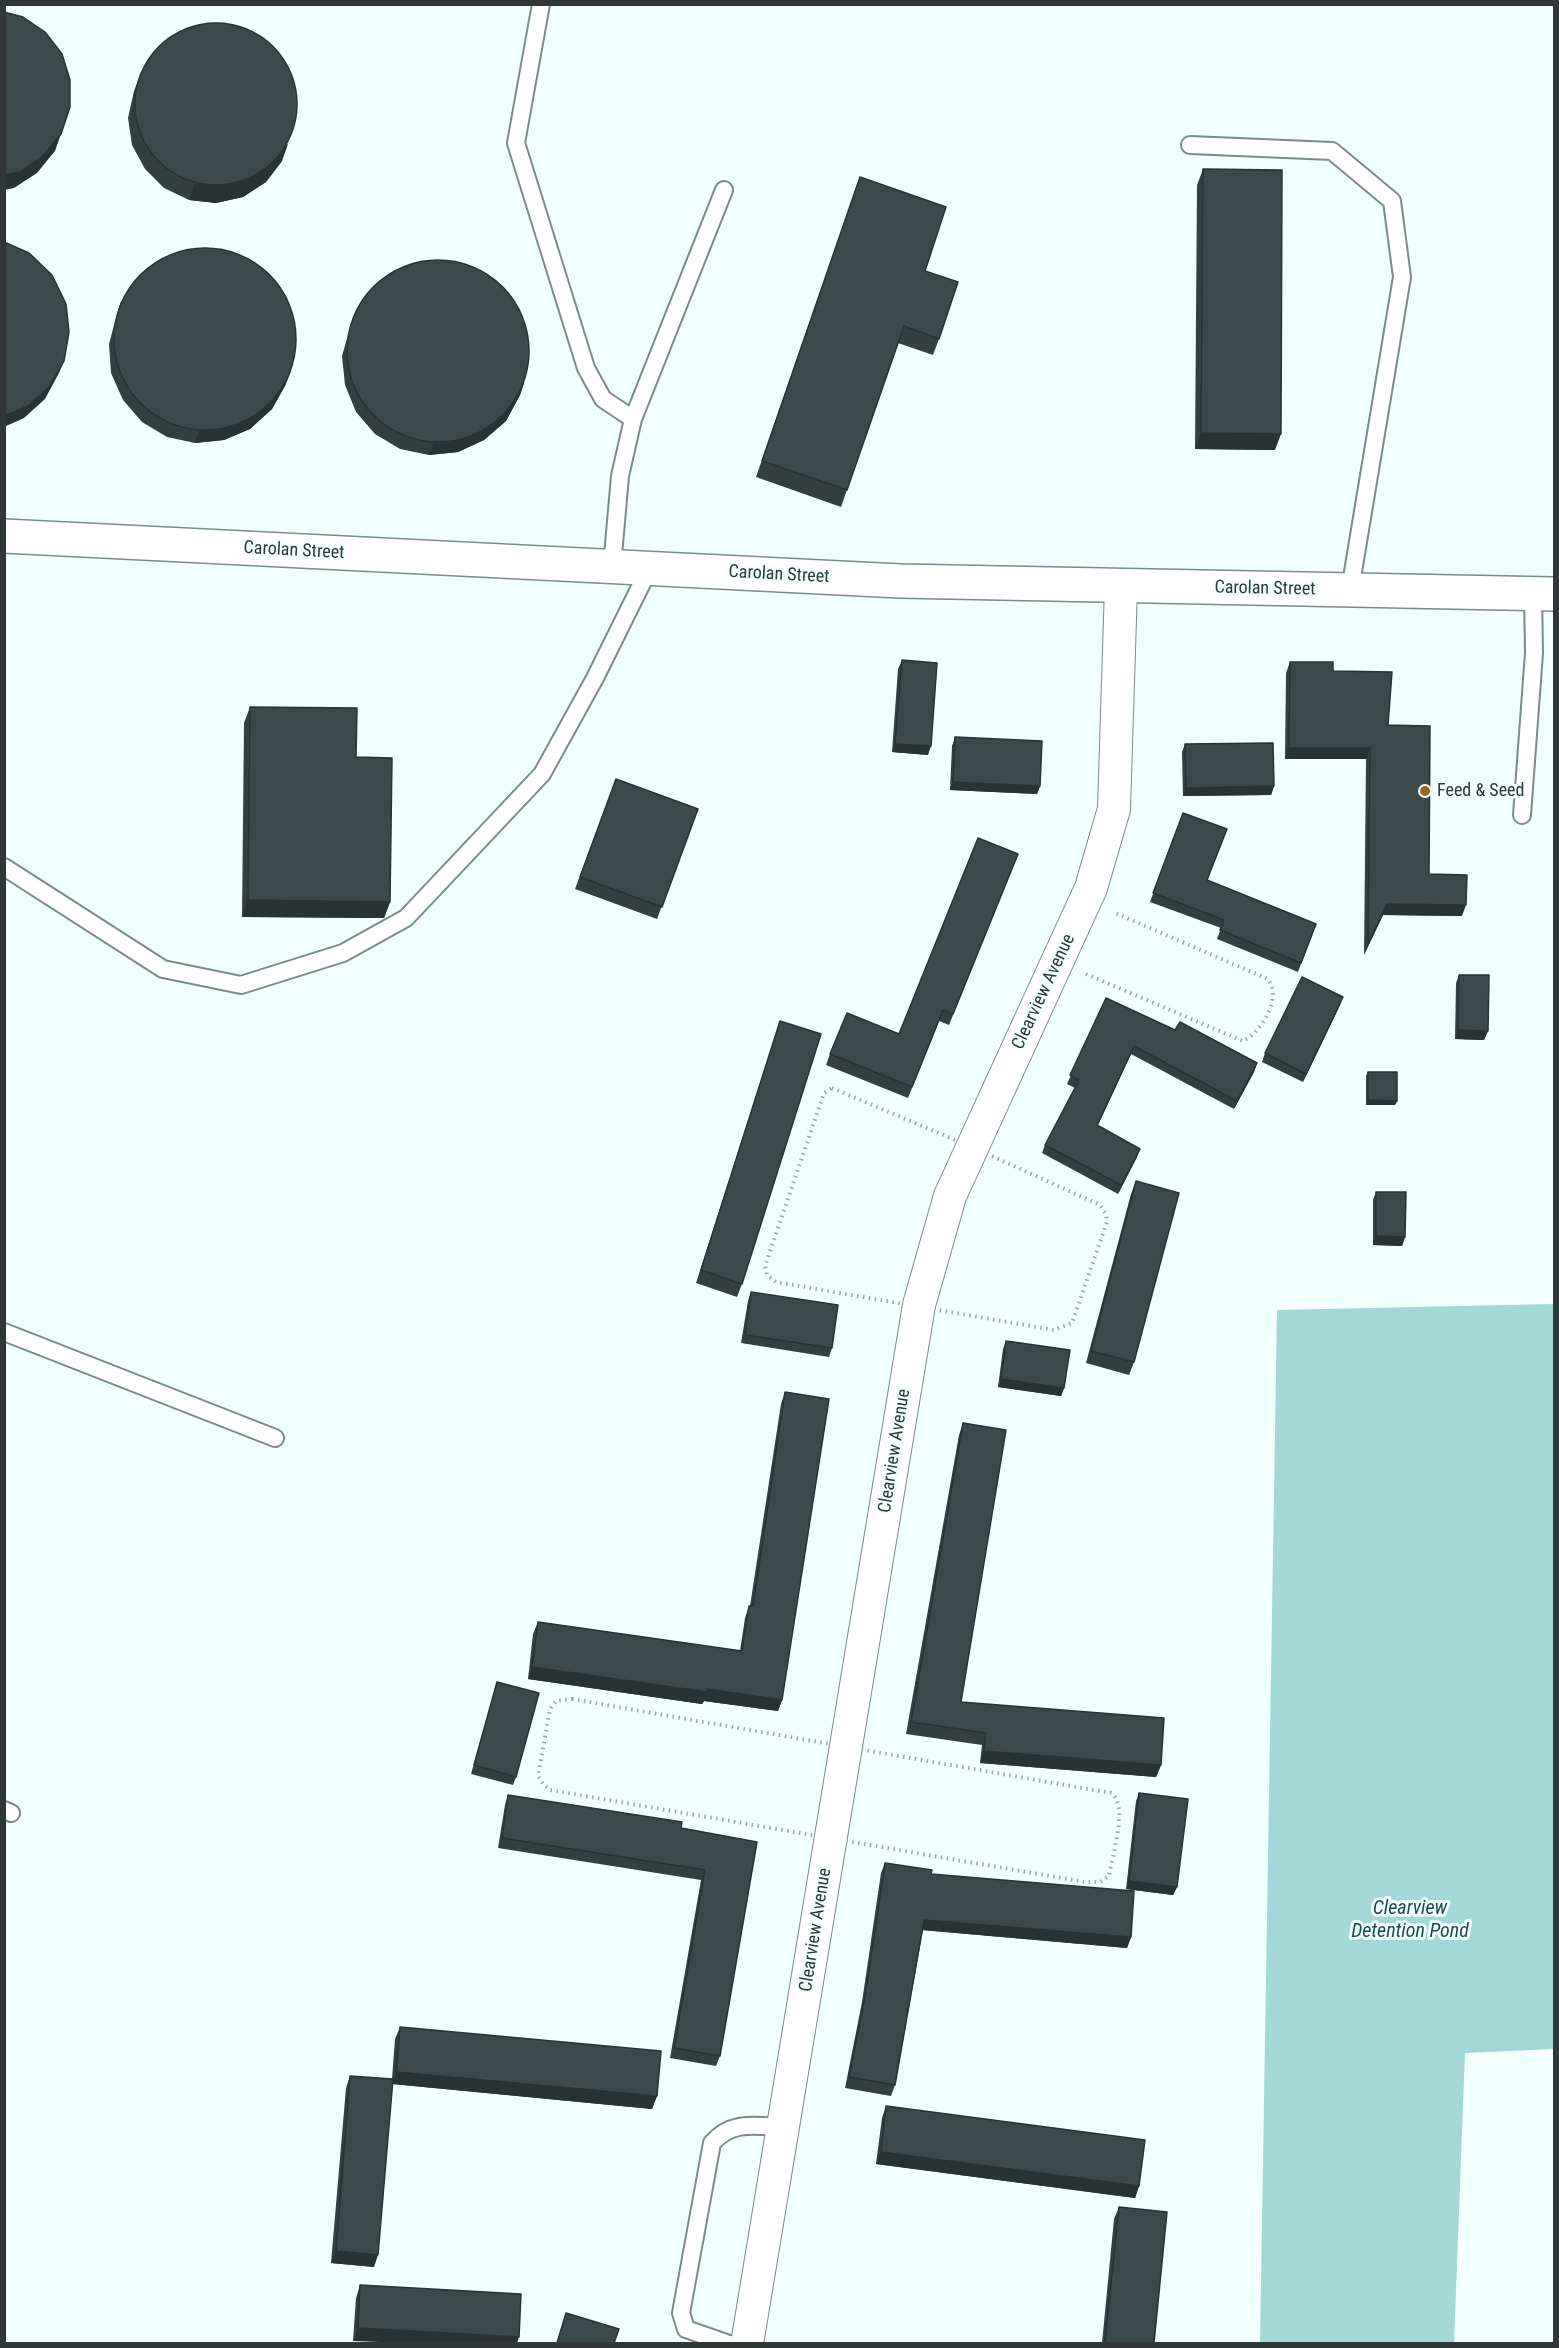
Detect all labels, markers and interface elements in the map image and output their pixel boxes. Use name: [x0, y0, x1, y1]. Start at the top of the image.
street label: Carolan Street: [243, 538, 345, 564]
street label: Carolan Street: [728, 562, 830, 588]
street label: Carolan Street: [1214, 577, 1316, 601]
place label: Feed & Seed: [1437, 780, 1524, 802]
marker: Feed & Seed: [1418, 784, 1432, 798]
street label: Clearview Avenue: [1008, 931, 1080, 1053]
street label: Clearview Avenue: [875, 1388, 915, 1514]
street label: Clearview Avenue: [796, 1867, 836, 1993]
water label: Clearview Detention Pond: [1351, 1897, 1469, 1944]

